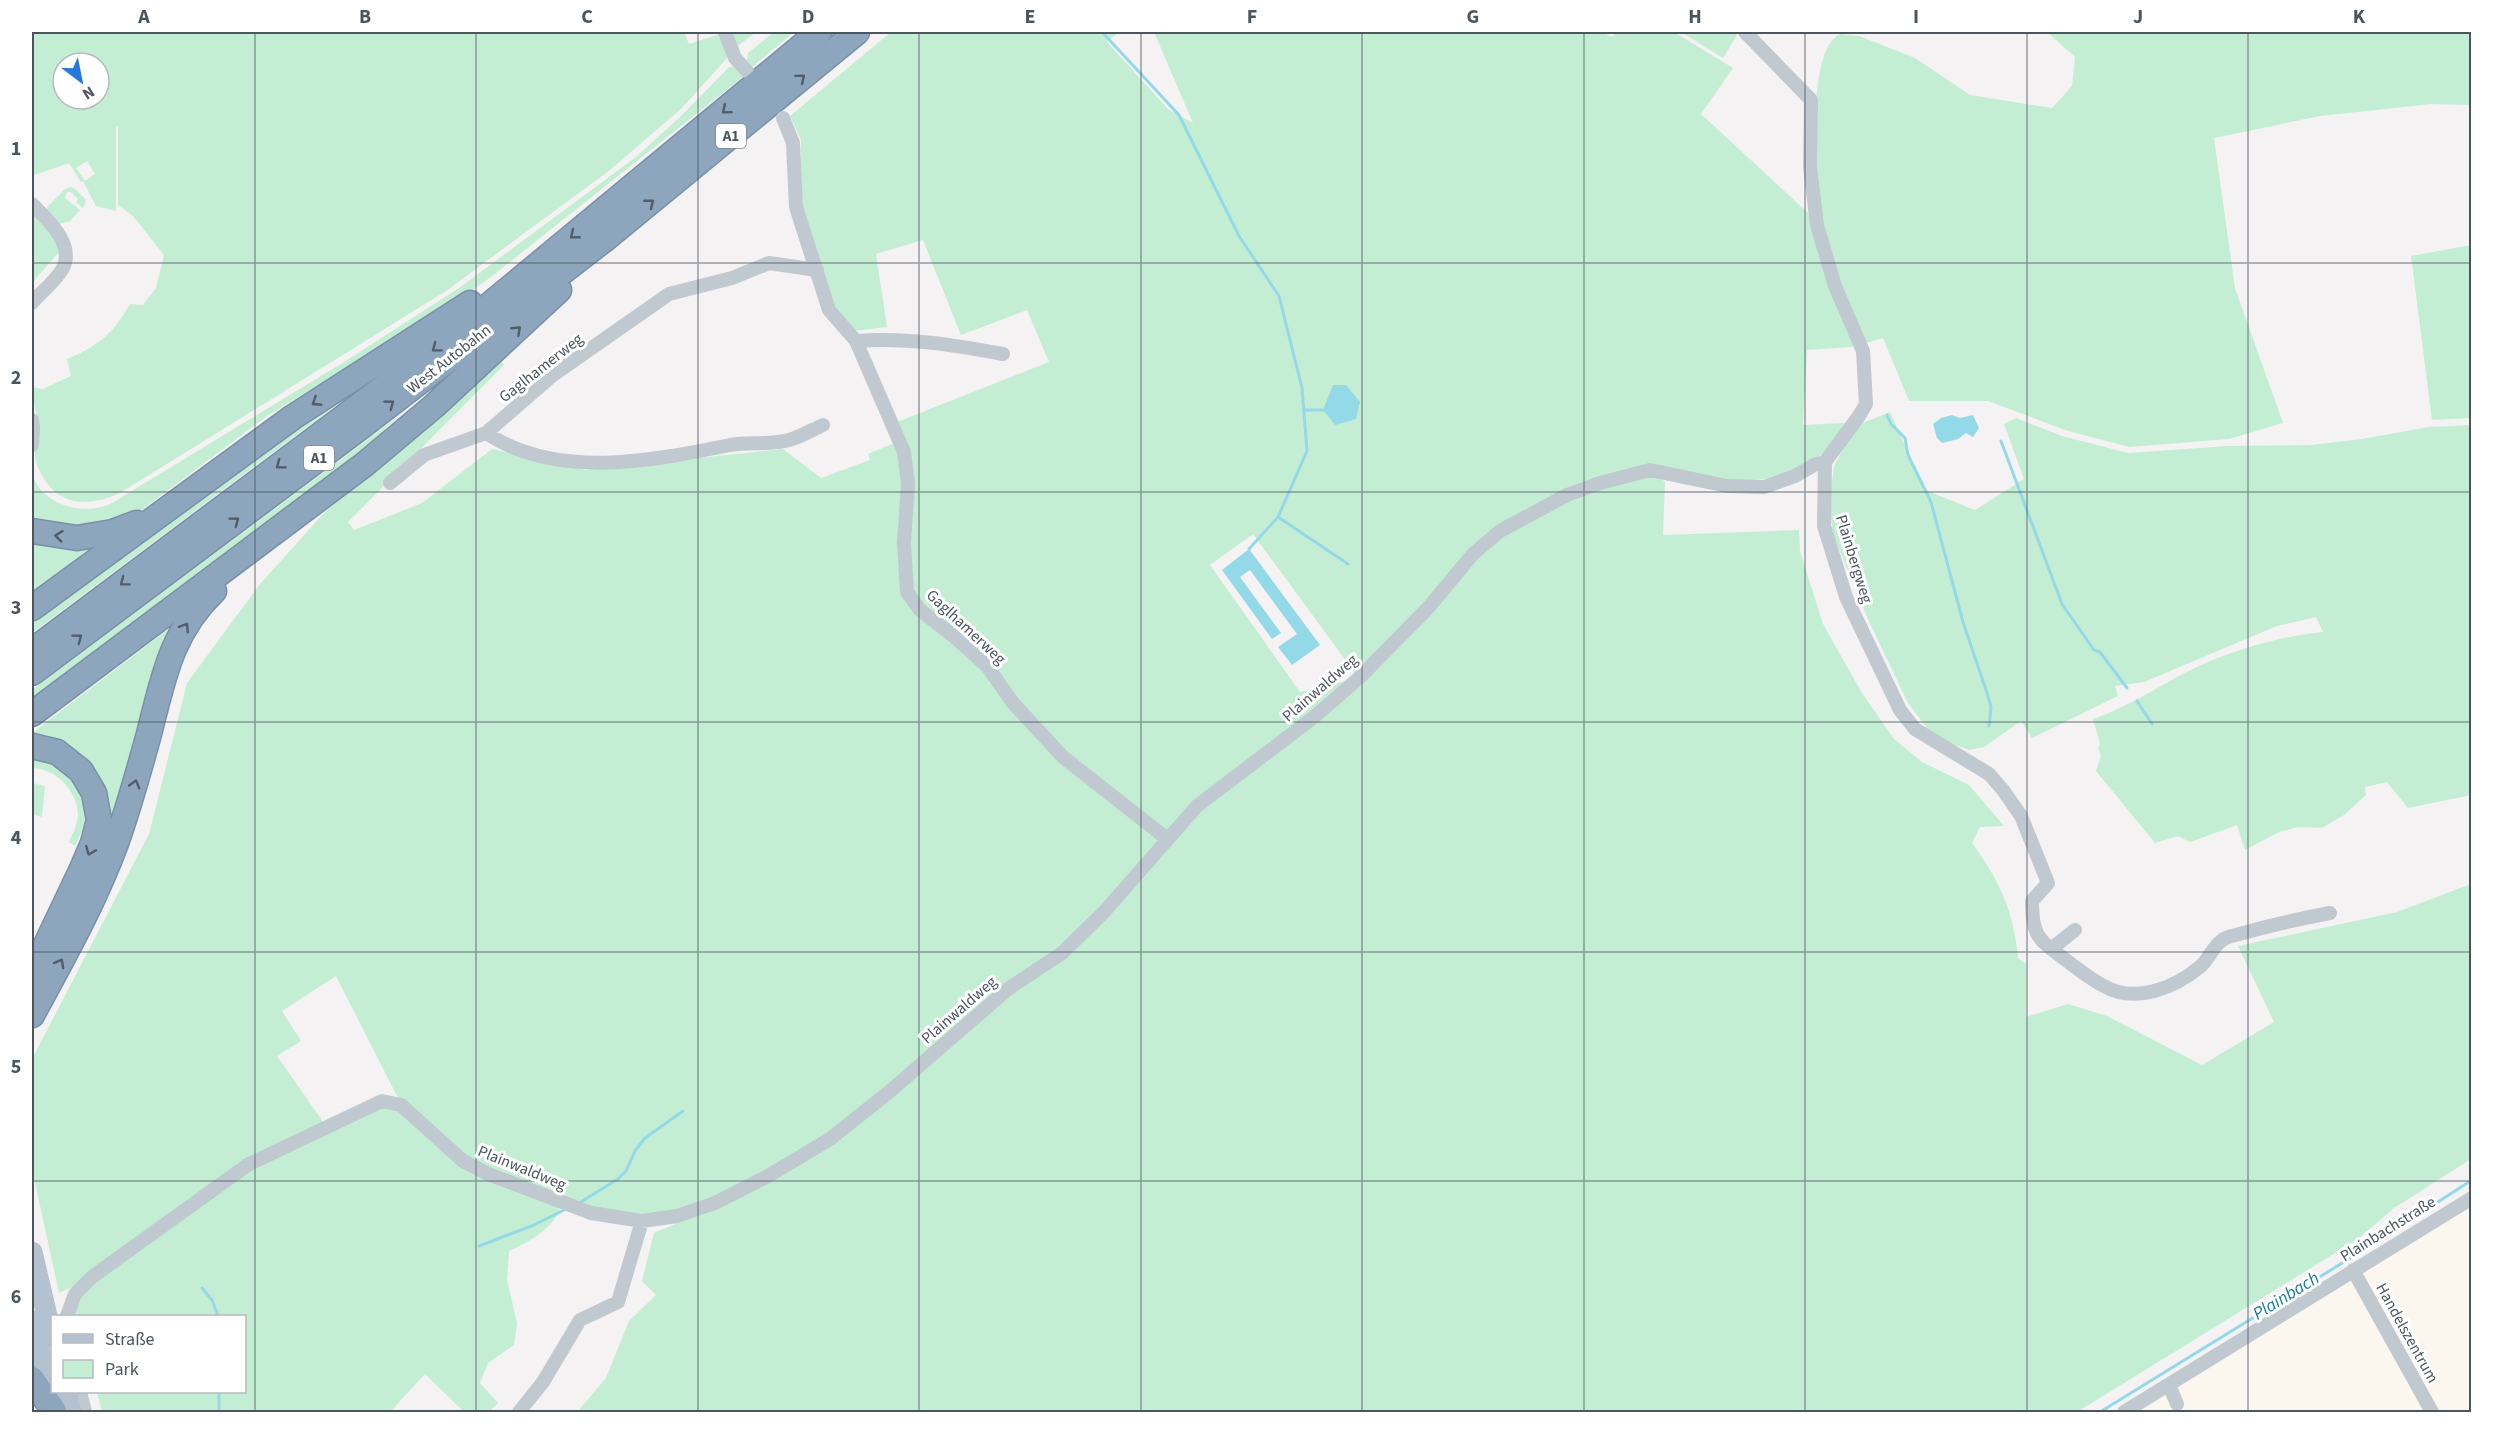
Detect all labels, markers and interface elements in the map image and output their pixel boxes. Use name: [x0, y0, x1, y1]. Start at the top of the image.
text: A: [137, 3, 150, 31]
text: B: [359, 3, 371, 31]
text: C: [581, 3, 593, 31]
text: D: [802, 3, 814, 31]
text: E: [1025, 3, 1035, 31]
text: F: [1247, 3, 1257, 31]
text: G: [1467, 3, 1479, 31]
text: H: [1688, 3, 1702, 31]
text: I: [1913, 3, 1919, 31]
text: J: [2133, 3, 2143, 31]
text: K: [2353, 3, 2366, 31]
north arrow: [51, 51, 111, 111]
one-way arrow: [794, 75, 805, 86]
text: N: [78, 81, 99, 105]
one-way arrow: [722, 102, 733, 113]
road number: A1: [716, 124, 746, 148]
text: 1: [11, 135, 21, 163]
one-way arrow: [644, 199, 655, 210]
one-way arrow: [569, 227, 580, 238]
street label: West Autobahn: [403, 319, 495, 399]
one-way arrow: [510, 326, 520, 337]
street label: Gaglhamerweg: [494, 328, 588, 408]
one-way arrow: [431, 341, 442, 352]
text: 2: [11, 364, 21, 392]
one-way arrow: [312, 395, 323, 406]
one-way arrow: [384, 401, 395, 412]
road number: A1: [304, 446, 334, 470]
one-way arrow: [276, 458, 287, 469]
street label: Plainbergweg: [1830, 512, 1878, 606]
one-way arrow: [228, 518, 239, 529]
one-way arrow: [54, 530, 63, 543]
one-way arrow: [119, 575, 130, 586]
street label: Gaglhamerweg: [921, 584, 1011, 670]
text: 3: [11, 594, 21, 622]
one-way arrow: [177, 623, 189, 633]
one-way arrow: [72, 634, 83, 645]
street label: Plainwaldweg: [1277, 649, 1363, 727]
one-way arrow: [128, 779, 140, 790]
text: 4: [11, 824, 22, 852]
one-way arrow: [84, 845, 97, 855]
one-way arrow: [53, 959, 64, 970]
street label: Plainwaldweg: [916, 971, 1002, 1049]
text: 5: [11, 1053, 21, 1081]
street label: Plainwaldweg: [475, 1140, 569, 1196]
street label: Plainbachstraße: [2336, 1191, 2440, 1267]
water label: Plainbach: [2248, 1266, 2324, 1326]
street label: Handelszentrum: [2370, 1279, 2444, 1387]
text: 6: [11, 1283, 21, 1311]
legend: [51, 1315, 246, 1393]
text: Straße: [105, 1327, 155, 1352]
text: Park: [105, 1357, 139, 1382]

